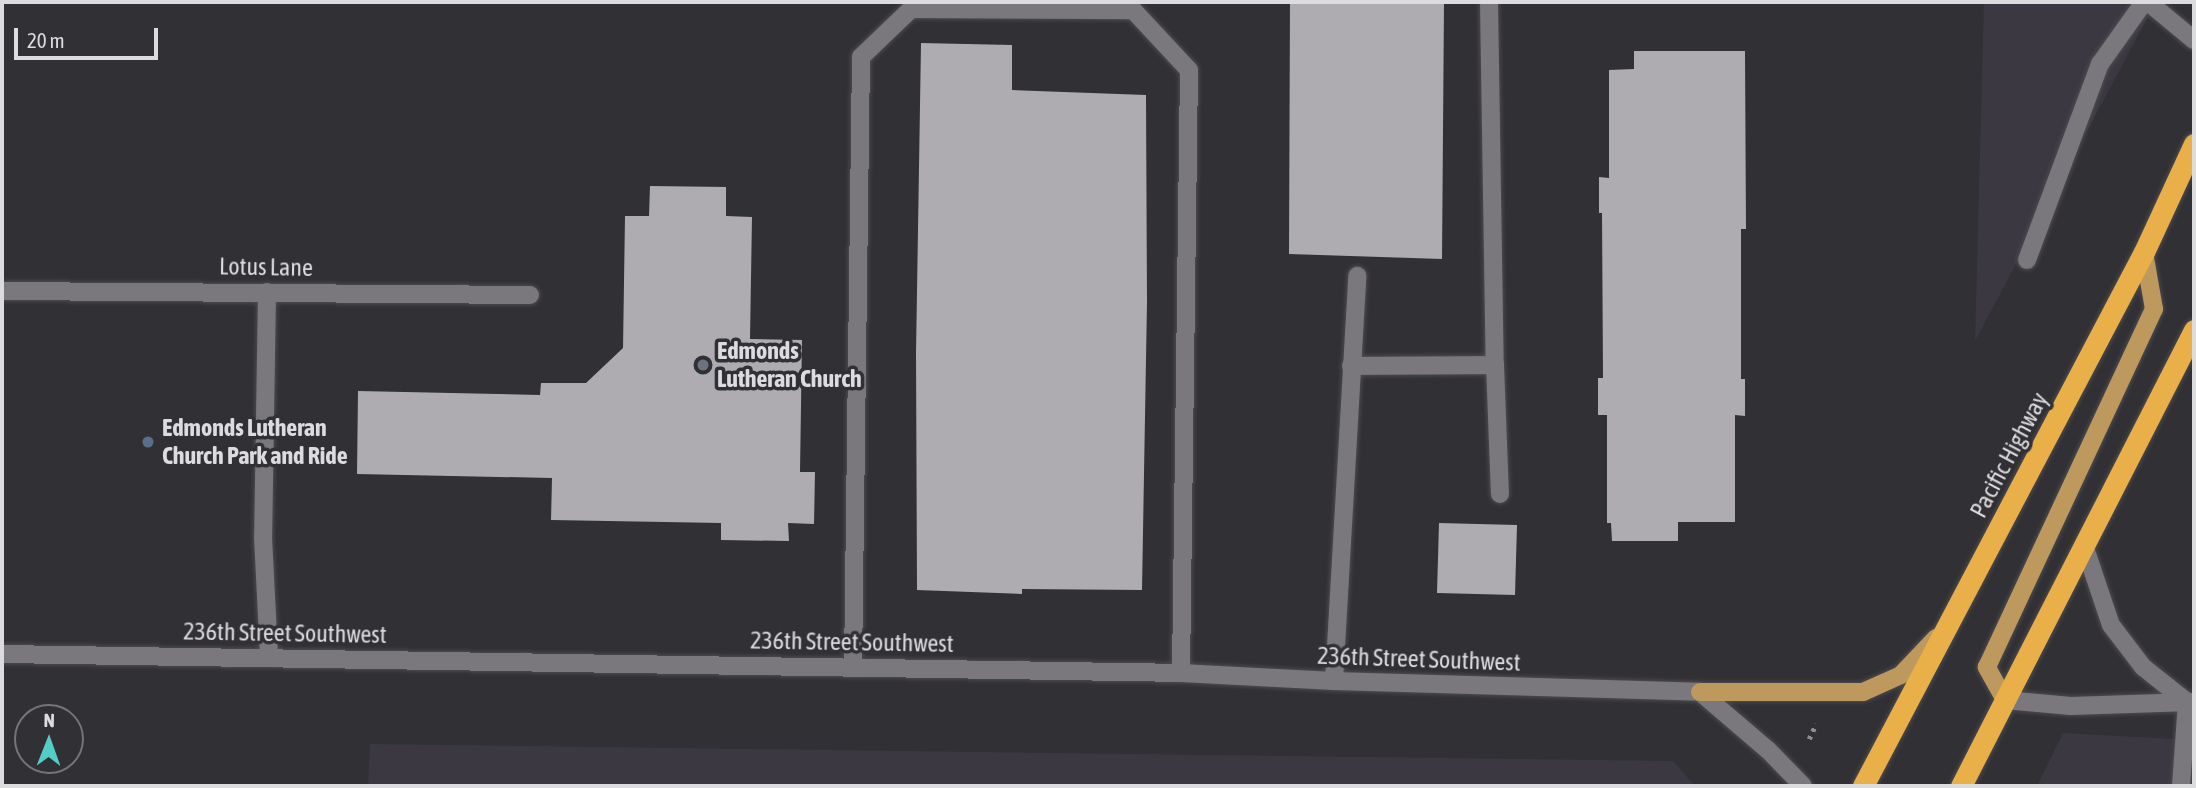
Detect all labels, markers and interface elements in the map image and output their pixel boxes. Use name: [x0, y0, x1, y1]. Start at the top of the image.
scale bar: [18, 14, 161, 58]
text: 20 m: [27, 28, 65, 52]
street label: Lotus Lane: [219, 252, 313, 282]
place label: Edmonds Lutheran Church: [717, 337, 862, 393]
marker: Edmonds Lutheran Church: [695, 357, 711, 373]
street label: Pacific Highway: [1964, 387, 2054, 523]
place label: Edmonds Lutheran Church Park and Ride: [162, 414, 348, 470]
marker: Edmonds Lutheran Church Park and Ride: [140, 434, 156, 450]
street label: 236th Street Southwest: [183, 617, 387, 649]
street label: 236th Street Southwest: [750, 626, 954, 658]
street label: 236th Street Southwest: [1317, 641, 1521, 677]
north arrow: [14, 704, 84, 774]
text: N: [44, 709, 55, 731]

